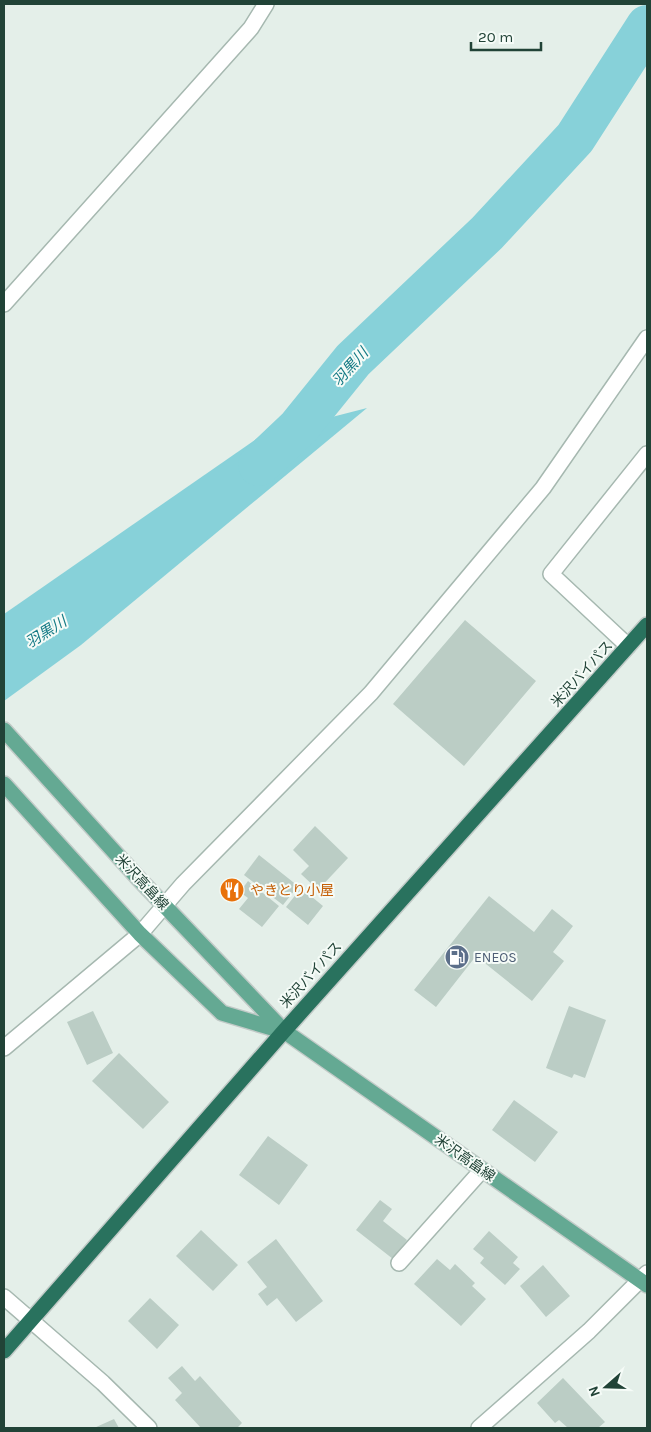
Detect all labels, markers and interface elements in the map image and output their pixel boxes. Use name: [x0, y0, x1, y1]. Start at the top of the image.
scale bar: [471, 20, 541, 52]
text: 20 m: [478, 28, 513, 46]
water label: 羽黒川: [328, 343, 373, 390]
water label: 羽黒川: [22, 611, 72, 652]
street label: 米沢バイパス: [548, 637, 616, 711]
street label: 米沢高畠線: [112, 851, 172, 913]
restaurant icon: やきとり小屋: [219, 877, 245, 903]
place label: やきとり小屋: [250, 882, 334, 899]
street label: 米沢バイパス: [277, 938, 345, 1012]
fuel station icon: ENEOS: [444, 944, 470, 970]
place label: ENEOS: [474, 949, 517, 966]
street label: 米沢高畠線: [431, 1131, 499, 1185]
north arrow: [581, 1362, 631, 1412]
text: N: [585, 1384, 604, 1399]

